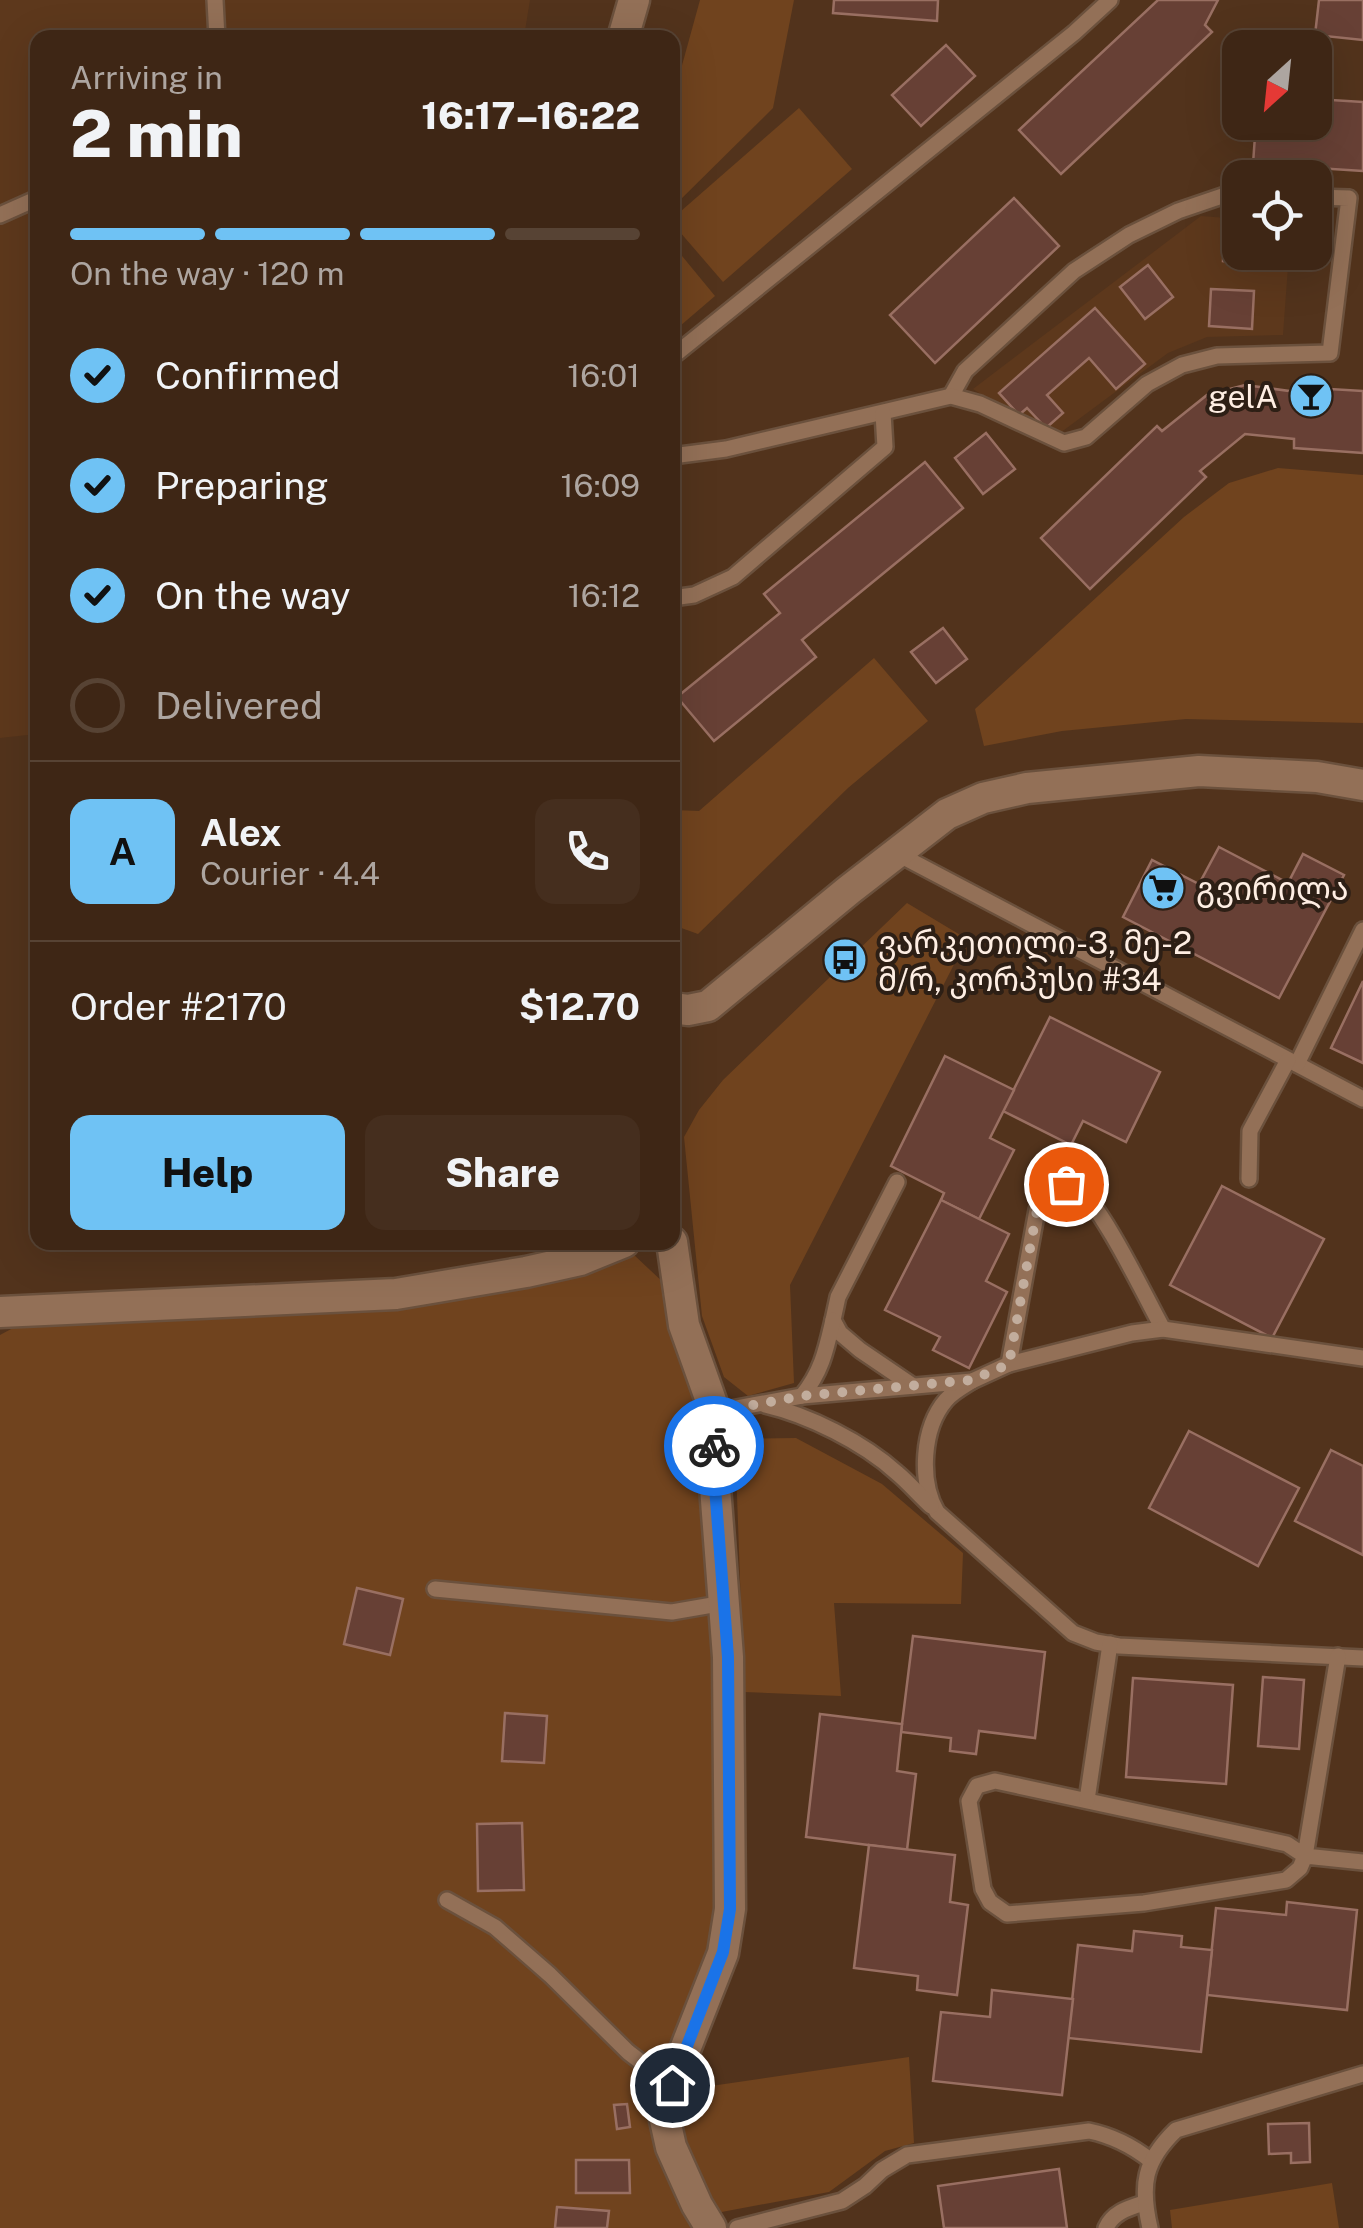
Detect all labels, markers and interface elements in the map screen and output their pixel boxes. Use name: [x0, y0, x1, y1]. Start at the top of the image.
north arrow: [1222, 30, 1332, 140]
map controls: [1222, 30, 1332, 270]
text: Arriving in: [70, 59, 223, 96]
text: 16:17–16:22: [421, 93, 640, 138]
text: 2 min: [70, 95, 243, 172]
button: locate: [1222, 160, 1332, 270]
text: On the way · 120 m: [70, 255, 344, 292]
icon: check: [70, 348, 125, 403]
text: Confirmed: [155, 353, 340, 398]
text: 16:01: [567, 357, 640, 394]
bar icon: gelA: [1288, 373, 1334, 419]
place label: gelA: [1208, 378, 1278, 415]
icon: check: [70, 458, 125, 513]
text: Preparing: [155, 463, 329, 508]
text: 16:09: [560, 467, 640, 504]
icon: check: [70, 568, 125, 623]
text: On the way: [155, 573, 351, 618]
text: 16:12: [568, 577, 640, 614]
text: Delivered: [155, 683, 323, 728]
button: phone: [535, 799, 640, 904]
text: Alex: [200, 810, 282, 855]
text: A: [109, 829, 136, 874]
text: Courier · 4.4: [200, 855, 380, 892]
supermarket icon: გვირილა: [1140, 865, 1186, 911]
place label: გვირილა: [1196, 870, 1348, 909]
place label: ვარკეთილი-3, მე-2 მ/რ, კორპუსი #34: [878, 924, 1192, 999]
bus stop icon: ვარკეთილი-3, მე-2 მ/რ, კორპუსი #34: [822, 937, 868, 983]
text: Order #2170: [70, 984, 287, 1029]
text: $12.70: [519, 984, 640, 1029]
button: Help: [70, 1115, 345, 1230]
button: Share: [365, 1115, 640, 1230]
pin: [1024, 1142, 1109, 1227]
icon: bag: [1039, 1157, 1094, 1212]
courier: [664, 1396, 764, 1496]
icon: bike: [687, 1419, 742, 1474]
pin: [630, 2043, 715, 2128]
icon: home: [645, 2058, 700, 2113]

